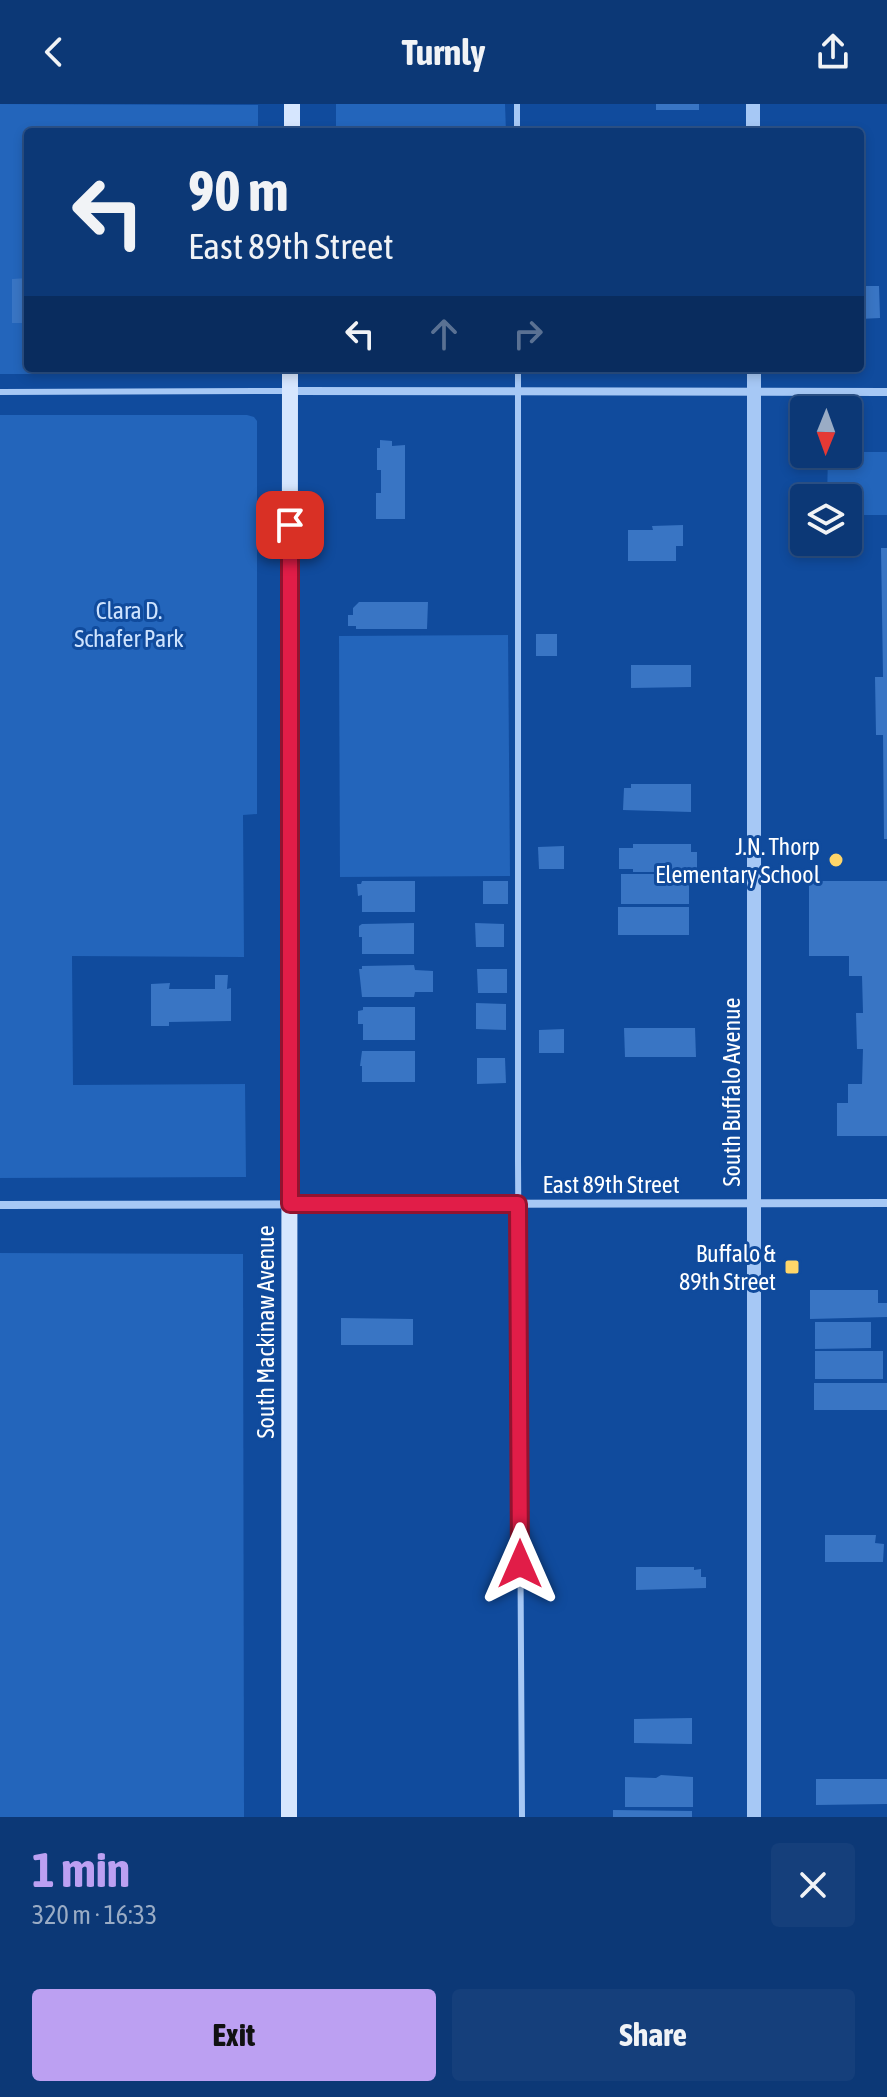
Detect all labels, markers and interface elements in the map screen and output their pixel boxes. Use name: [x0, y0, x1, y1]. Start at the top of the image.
icon: back: [32, 30, 76, 74]
icon: share: [811, 30, 855, 74]
text: Turnly: [402, 31, 485, 73]
text: 90 m: [188, 159, 289, 223]
icon: left: [56, 160, 160, 264]
text: East 89th Street: [188, 225, 394, 267]
icon: left: [338, 312, 382, 356]
icon: ahead: [422, 312, 466, 356]
icon: right: [506, 312, 550, 356]
north arrow: [790, 396, 862, 468]
map controls: [790, 396, 862, 556]
button: layers: [790, 484, 862, 556]
pin: [256, 491, 324, 559]
icon: arrive: [268, 503, 312, 547]
park label: Clara D. Schafer Park: [74, 597, 184, 652]
place label: J.N. Thorp Elementary School: [655, 833, 821, 888]
marker: J.N. Thorp Elementary School: [827, 851, 845, 869]
street label: South Buffalo Avenue: [718, 997, 745, 1187]
street label: East 89th Street: [542, 1171, 680, 1198]
street label: South Mackinaw Avenue: [252, 1225, 279, 1439]
place label: Buffalo & 89th Street: [679, 1240, 777, 1295]
marker: Buffalo & 89th Street: [783, 1258, 801, 1276]
position arrow: [478, 1522, 562, 1606]
text: 1 min: [32, 1842, 130, 1897]
button: close: [771, 1843, 855, 1927]
text: 320 m · 16:33: [32, 1900, 157, 1930]
button: Exit: [32, 1989, 436, 2081]
button: Share: [452, 1989, 855, 2081]

